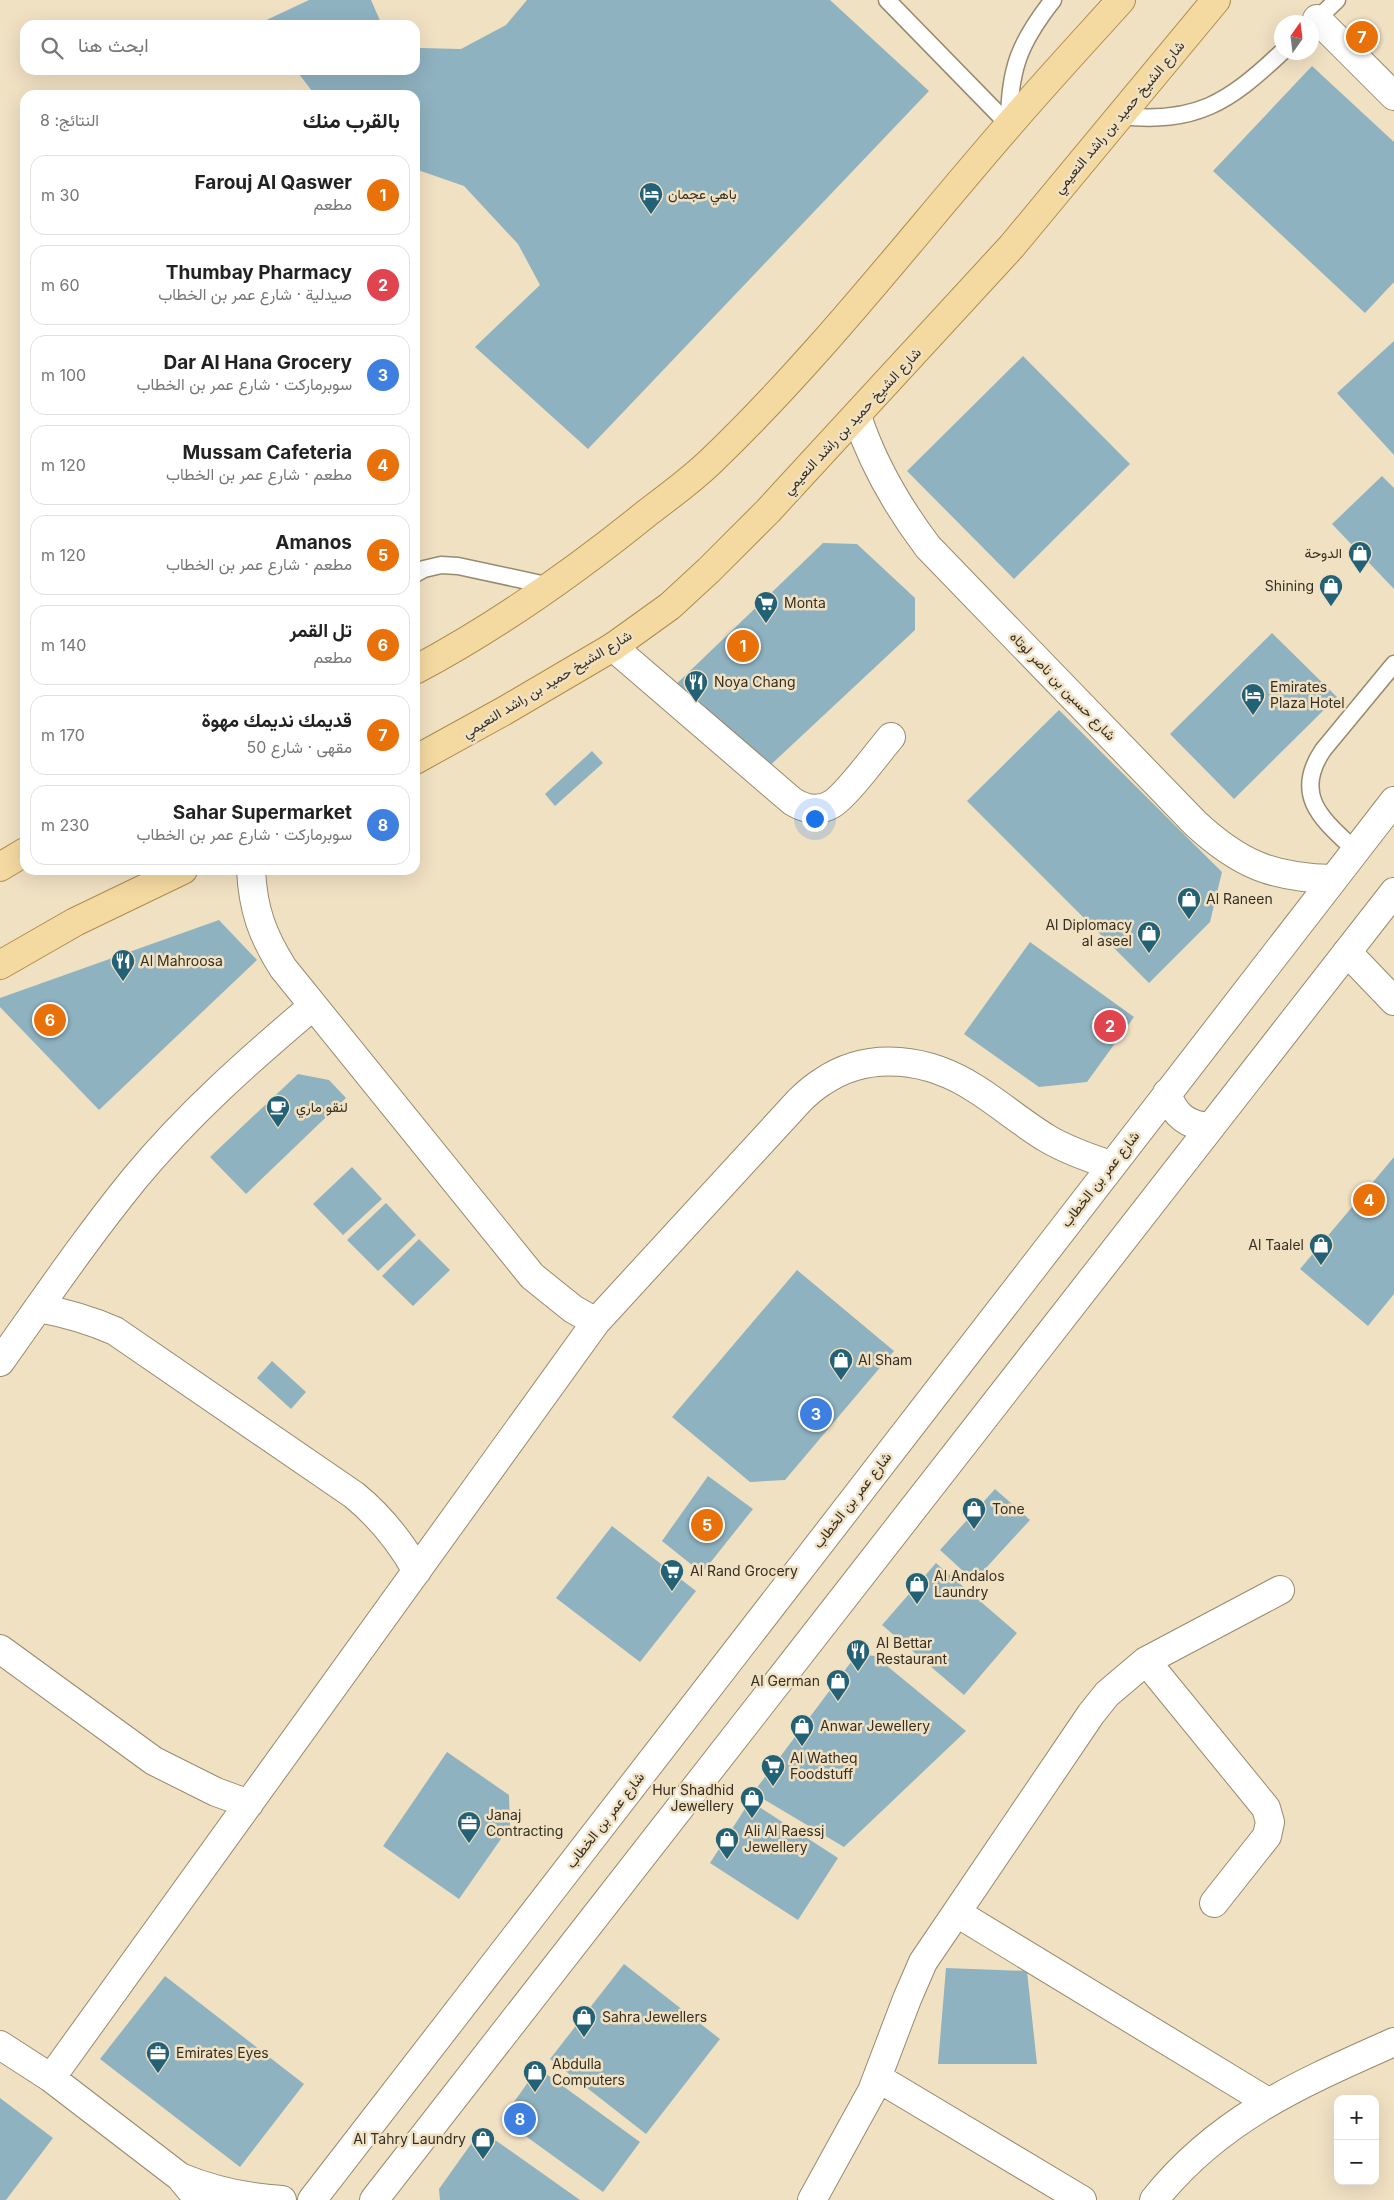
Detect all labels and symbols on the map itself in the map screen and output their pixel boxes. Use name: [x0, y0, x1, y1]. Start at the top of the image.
north arrow: [1274, 15, 1319, 60]
pin: 7: [1346, 18, 1378, 56]
street label: شارع الشيخ حميد بن راشد النعيمي: [1050, 37, 1191, 199]
hotel icon: باهي عجمان: [638, 181, 664, 215]
place label: باهي عجمان: [668, 185, 737, 206]
street label: شارع الشيخ حميد بن راشد النعيمي: [779, 344, 927, 500]
shop icon: الدوحة: [1347, 540, 1373, 574]
place label: الدوحة: [1304, 544, 1342, 562]
shop icon: Shining: [1318, 573, 1344, 607]
place label: Shining: [1265, 577, 1314, 594]
supermarket icon: Monta: [753, 590, 779, 624]
place label: Monta: [784, 594, 826, 611]
street label: شارع الشيخ حميد بن راشد النعيمي: [459, 626, 637, 744]
pin: 1: [727, 627, 759, 665]
street label: شارع حسين بن ناصر لوتاه: [1005, 628, 1120, 746]
restaurant icon: Noya Chang: [683, 669, 709, 703]
place label: Noya Chang: [714, 673, 796, 690]
place label: Emirates Plaza Hotel: [1270, 678, 1345, 711]
hotel icon: Emirates Plaza Hotel: [1240, 682, 1266, 716]
your location: [802, 806, 828, 832]
shop icon: Al Raneen: [1176, 886, 1202, 920]
place label: Al Raneen: [1206, 890, 1273, 907]
place label: Al Diplomacy al aseel: [1045, 916, 1132, 949]
shop icon: Al Diplomacy al aseel: [1136, 920, 1162, 954]
restaurant icon: Al Mahroosa: [110, 948, 136, 982]
place label: Al Mahroosa: [140, 952, 223, 969]
pin: 6: [34, 1001, 66, 1039]
pin: 2: [1094, 1007, 1126, 1045]
cafe icon: لنقو ماري: [265, 1094, 291, 1128]
place label: لنقو ماري: [296, 1098, 348, 1119]
street label: شارع عمر بن الخطاب: [1057, 1127, 1145, 1232]
pin: 4: [1353, 1181, 1385, 1219]
shop icon: Al Taalel: [1308, 1232, 1334, 1266]
place label: Al Taalel: [1248, 1236, 1304, 1253]
shop icon: Al Sham: [828, 1347, 854, 1381]
place label: Al Sham: [858, 1351, 912, 1368]
pin: 3: [800, 1395, 832, 1433]
street label: شارع عمر بن الخطاب: [809, 1448, 897, 1553]
shop icon: Tone: [961, 1496, 987, 1530]
place label: Tone: [992, 1500, 1025, 1517]
pin: 5: [691, 1506, 723, 1544]
supermarket icon: Al Rand Grocery: [659, 1558, 685, 1592]
place label: Al Rand Grocery: [690, 1562, 798, 1579]
place label: Al Andalos Laundry: [934, 1567, 1005, 1600]
shop icon: Al Andalos Laundry: [904, 1571, 930, 1605]
place label: Al Bettar Restaurant: [876, 1634, 948, 1667]
restaurant icon: Al Bettar Restaurant: [845, 1638, 871, 1672]
shop icon: Al German: [825, 1668, 851, 1702]
place label: Al German: [751, 1672, 820, 1689]
shop icon: Anwar Jewellery: [789, 1713, 815, 1747]
place label: Anwar Jewellery: [820, 1717, 930, 1734]
place label: Al Watheq Foodstuff: [790, 1749, 858, 1782]
supermarket icon: Al Watheq Foodstuff: [760, 1753, 786, 1787]
street label: شارع عمر بن الخطاب: [562, 1768, 650, 1873]
place label: Hur Shadhid Jewellery: [652, 1781, 734, 1814]
shop icon: Hur Shadhid Jewellery: [739, 1785, 765, 1819]
place label: Janaj Contracting: [486, 1806, 563, 1839]
office icon: Janaj Contracting: [456, 1810, 482, 1844]
place label: Ali Al Raessj Jewellery: [744, 1822, 825, 1855]
shop icon: Ali Al Raessj Jewellery: [714, 1826, 740, 1860]
shop icon: Sahra Jewellers: [571, 2004, 597, 2038]
place label: Sahra Jewellers: [602, 2008, 707, 2025]
office icon: Emirates Eyes: [145, 2040, 171, 2074]
place label: Emirates Eyes: [176, 2044, 269, 2061]
place label: Abdulla Computers: [552, 2055, 625, 2088]
shop icon: Abdulla Computers: [522, 2059, 548, 2093]
pin: 8: [504, 2100, 536, 2138]
shop icon: Al Tahry Laundry: [470, 2126, 496, 2160]
place label: Al Tahry Laundry: [353, 2130, 466, 2147]

